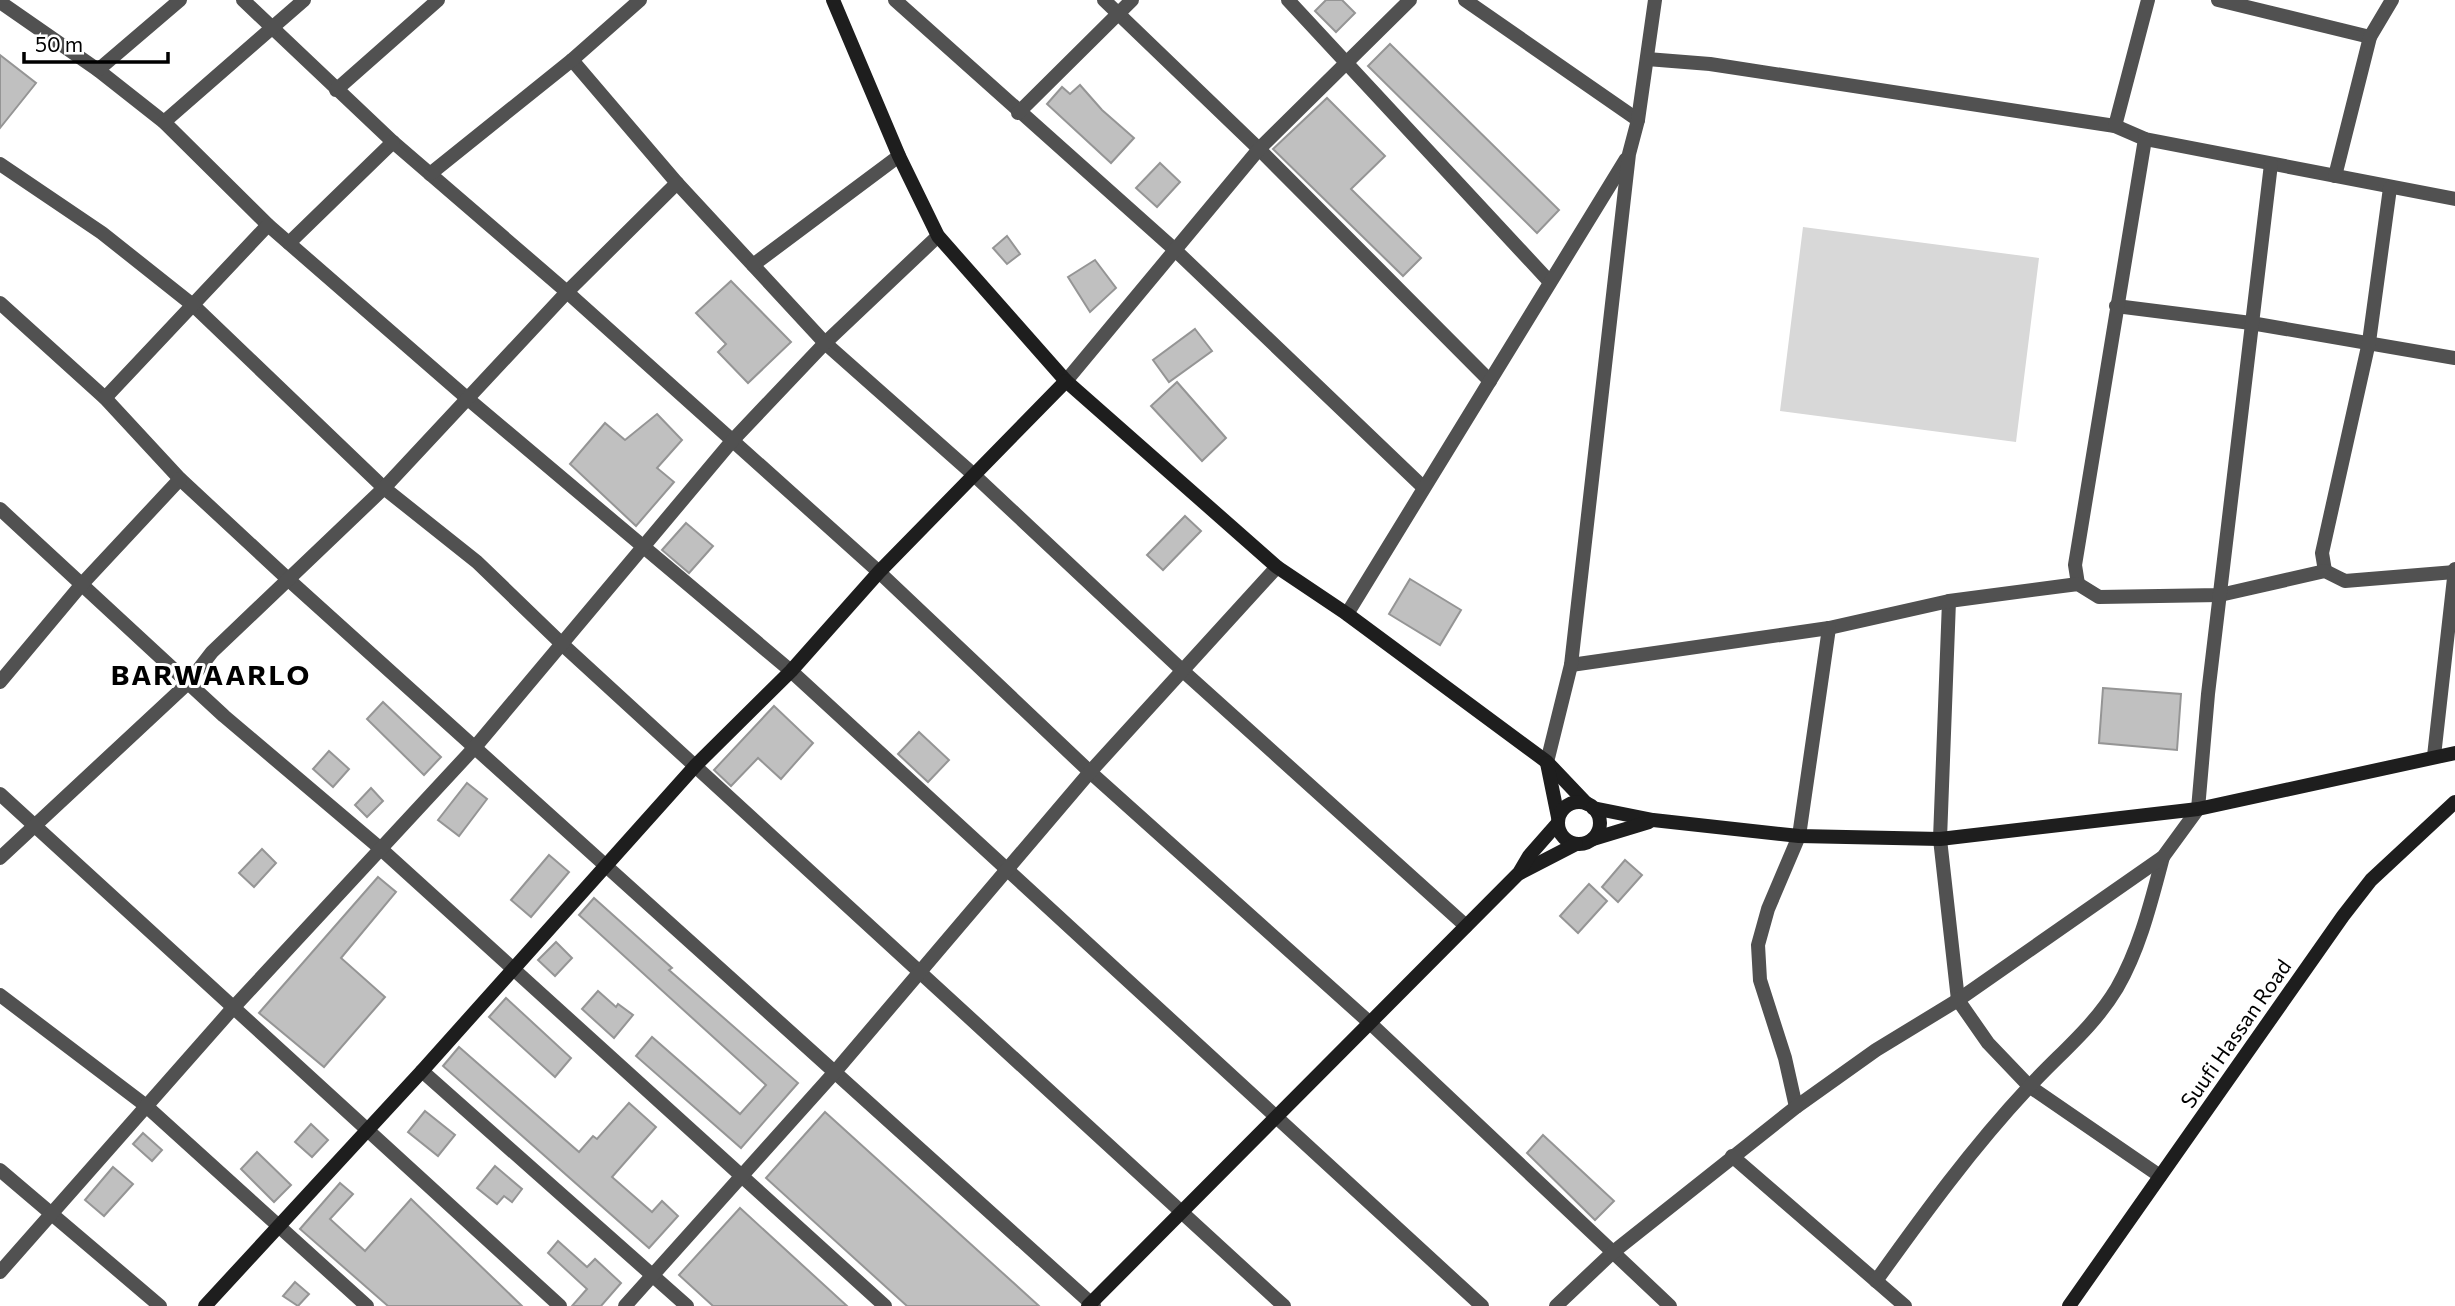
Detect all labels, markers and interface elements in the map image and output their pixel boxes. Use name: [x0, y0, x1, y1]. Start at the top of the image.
scale bar: [24, 21, 168, 65]
text: 50 m: [35, 31, 83, 56]
district label: BARWAARLO: [111, 657, 311, 691]
street label: Suufi Hassan Road: [2174, 954, 2296, 1112]

